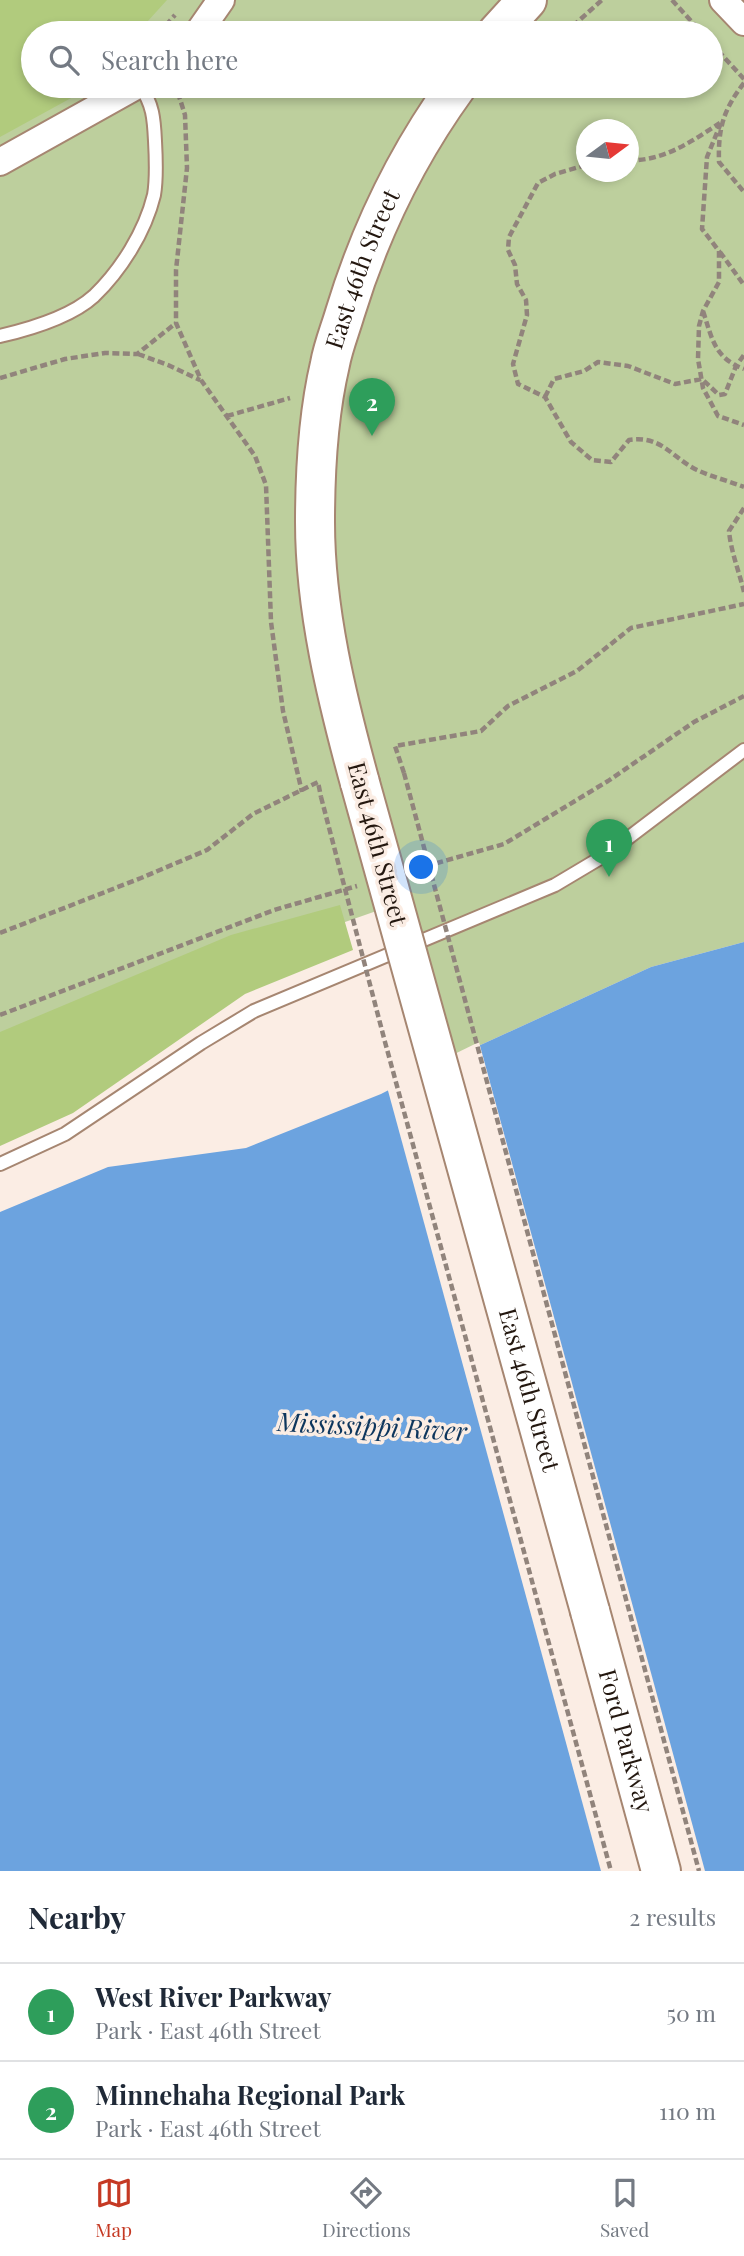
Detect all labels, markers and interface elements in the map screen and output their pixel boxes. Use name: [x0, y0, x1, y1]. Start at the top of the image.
search box: [21, 21, 723, 98]
icon: search: [45, 41, 83, 79]
text: Search here: [101, 42, 238, 77]
north arrow: [576, 119, 639, 182]
street label: East 46th Street: [316, 183, 406, 352]
pin: 2: [349, 378, 395, 436]
street label: East 46th Street: [342, 758, 416, 929]
pin: 1: [586, 819, 632, 877]
your location: [404, 850, 438, 884]
street label: East 46th Street: [493, 1304, 569, 1475]
water label: Mississippi River: [275, 1403, 469, 1448]
street label: Ford Parkway: [593, 1665, 662, 1816]
text: Nearby: [28, 1897, 126, 1937]
text: 2 results: [629, 1901, 716, 1932]
text: West River Parkway: [95, 1979, 331, 2014]
text: 1: [47, 1997, 55, 2028]
text: 50 m: [667, 1997, 716, 2028]
text: Park · East 46th Street: [95, 2014, 321, 2045]
text: Minnehaha Regional Park: [95, 2077, 405, 2112]
text: 2: [45, 2095, 57, 2126]
text: 110 m: [659, 2095, 716, 2126]
text: Park · East 46th Street: [95, 2112, 321, 2143]
tab: Map: [95, 2174, 133, 2242]
tab: Directions: [322, 2174, 411, 2242]
tab: Saved: [600, 2174, 649, 2242]

